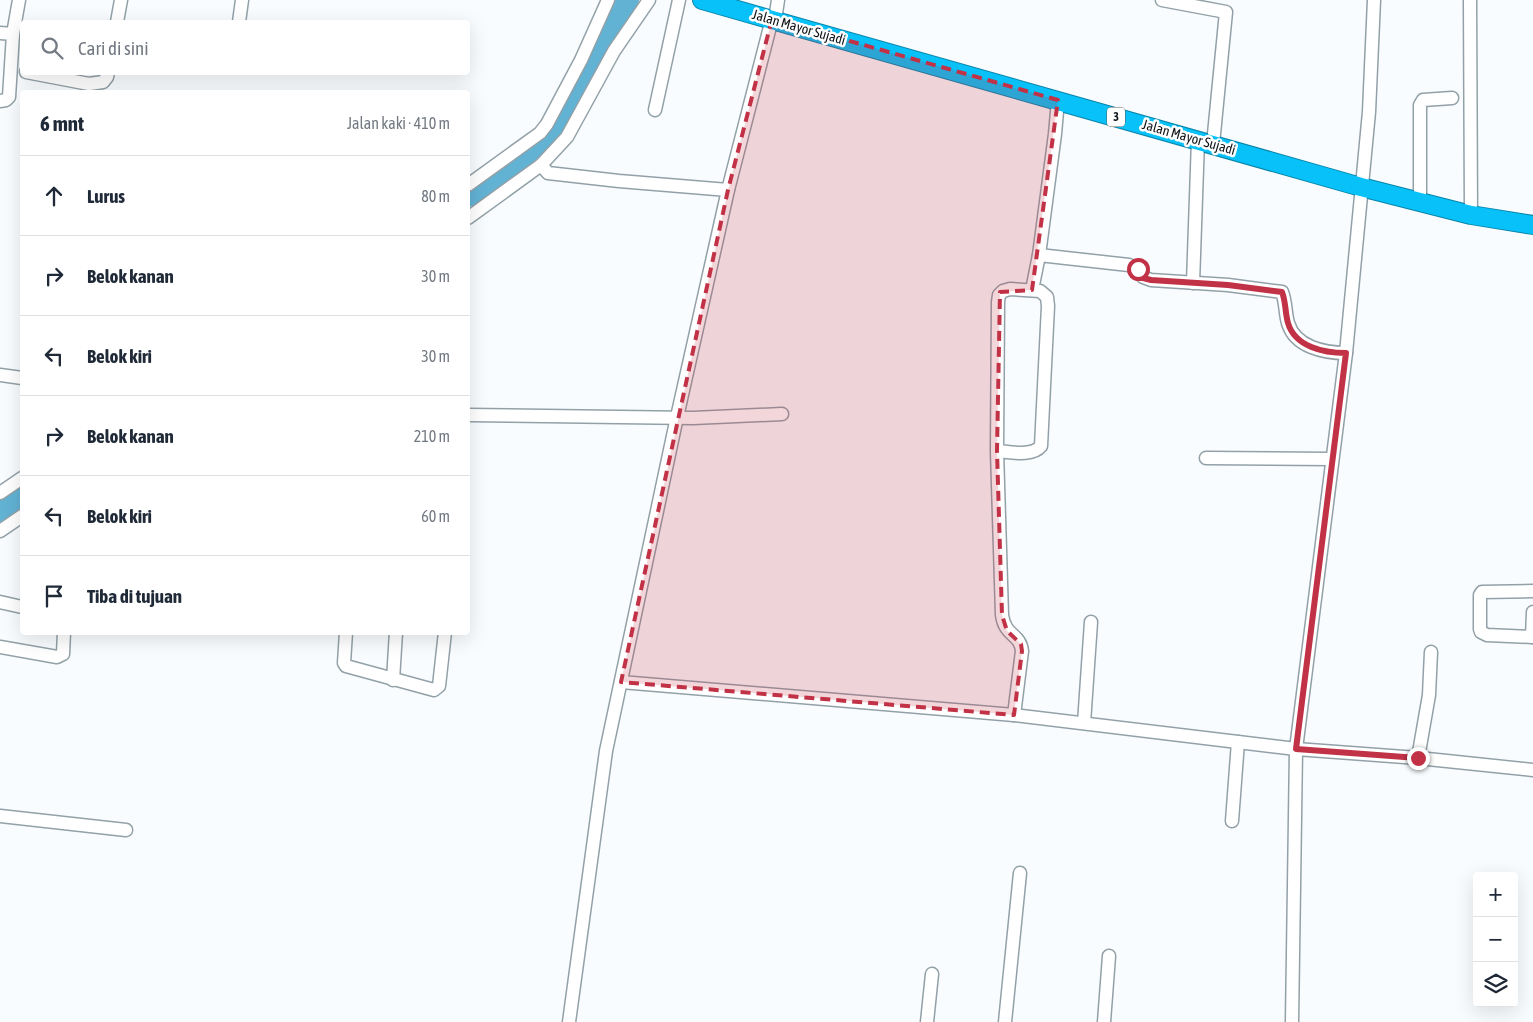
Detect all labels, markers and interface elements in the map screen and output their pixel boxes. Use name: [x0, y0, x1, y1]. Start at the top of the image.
street label: Jalan Mayor Sujadi: [751, 6, 847, 48]
search box: [20, 20, 470, 75]
icon: search: [38, 34, 66, 62]
text: Cari di sini: [78, 37, 149, 59]
road number: 3: [1107, 108, 1125, 126]
text: 6 mnt: [40, 111, 84, 135]
text: Jalan kaki · 410 m: [347, 114, 450, 132]
street label: Jalan Mayor Sujadi: [1141, 116, 1237, 158]
icon: ahead: [40, 182, 68, 210]
text: Lurus: [87, 185, 125, 207]
text: 80 m: [421, 187, 450, 205]
route start: [1127, 258, 1150, 281]
icon: right: [40, 262, 68, 290]
text: Belok kanan: [87, 265, 174, 287]
text: 30 m: [421, 267, 450, 285]
icon: left: [40, 342, 68, 370]
text: Belok kiri: [87, 345, 152, 367]
text: 30 m: [421, 347, 450, 365]
icon: right: [40, 422, 68, 450]
text: Belok kanan: [87, 425, 174, 447]
text: 210 m: [414, 427, 450, 445]
icon: left: [40, 502, 68, 530]
text: Belok kiri: [87, 505, 152, 527]
text: 60 m: [421, 507, 450, 525]
icon: arrive: [40, 582, 68, 610]
text: Tiba di tujuan: [87, 585, 182, 607]
route end: [1407, 747, 1430, 770]
map controls: [1473, 872, 1518, 1007]
button: +: [1473, 872, 1518, 917]
button: −: [1473, 917, 1518, 962]
button: layers: [1473, 962, 1518, 1007]

